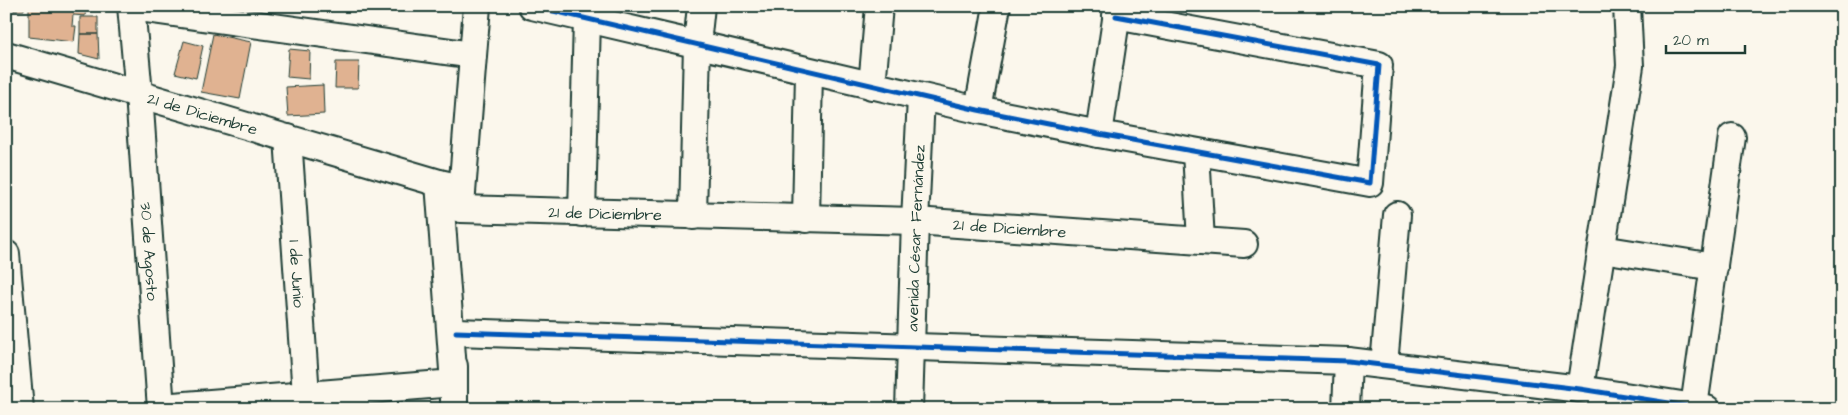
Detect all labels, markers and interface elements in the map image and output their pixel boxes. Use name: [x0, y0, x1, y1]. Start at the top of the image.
scale bar: [1666, 22, 1744, 54]
text: 20 m: [1673, 30, 1709, 51]
street label: 21 de Diciembre: [145, 87, 260, 141]
street label: avenida César Fernández: [901, 144, 931, 332]
street label: 30 de Agosto: [135, 201, 163, 301]
street label: 21 de Diciembre: [548, 201, 662, 226]
street label: 21 de Diciembre: [952, 214, 1067, 244]
street label: 1 de Junio: [283, 239, 310, 308]

